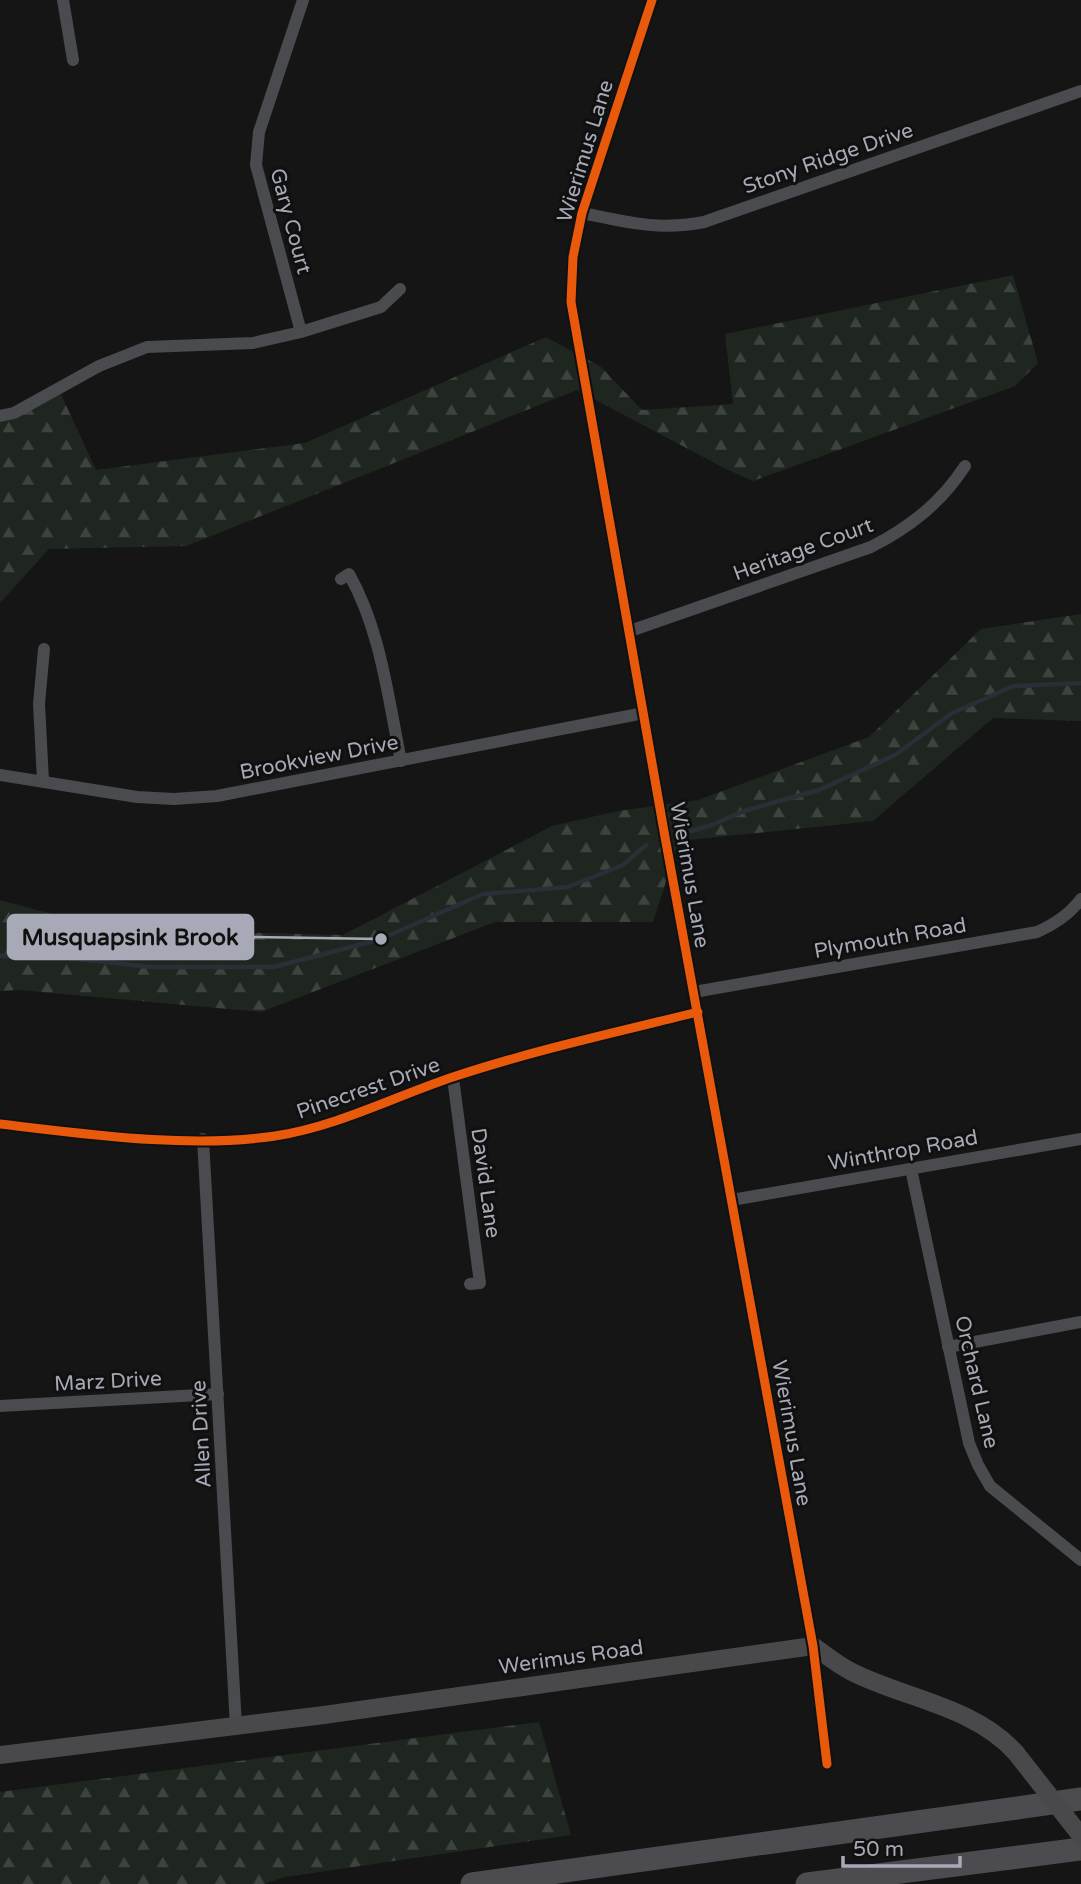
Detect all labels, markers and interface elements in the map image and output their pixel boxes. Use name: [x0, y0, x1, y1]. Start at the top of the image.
street label: Wierimus Lane: [552, 77, 619, 225]
street label: Stony Ridge Drive: [740, 118, 917, 199]
street label: Gary Court: [264, 166, 317, 277]
street label: Heritage Court: [730, 513, 877, 586]
street label: Brookview Drive: [238, 730, 401, 785]
street label: Wierimus Lane: [664, 800, 715, 950]
street label: Plymouth Road: [812, 913, 968, 964]
callout: Musquapsink Brook: [8, 915, 253, 959]
text: Musquapsink Brook: [22, 924, 239, 952]
street label: Pinecrest Drive: [293, 1052, 443, 1125]
street label: Winthrop Road: [826, 1125, 980, 1176]
street label: David Lane: [465, 1126, 506, 1240]
street label: Orchard Lane: [949, 1313, 1004, 1451]
street label: Wierimus Lane: [766, 1358, 817, 1508]
street label: Marz Drive: [54, 1366, 163, 1397]
street label: Allen Drive: [186, 1379, 217, 1488]
street label: Werimus Road: [497, 1635, 645, 1680]
scale bar: [843, 1825, 960, 1869]
text: 50 m: [853, 1837, 904, 1862]

